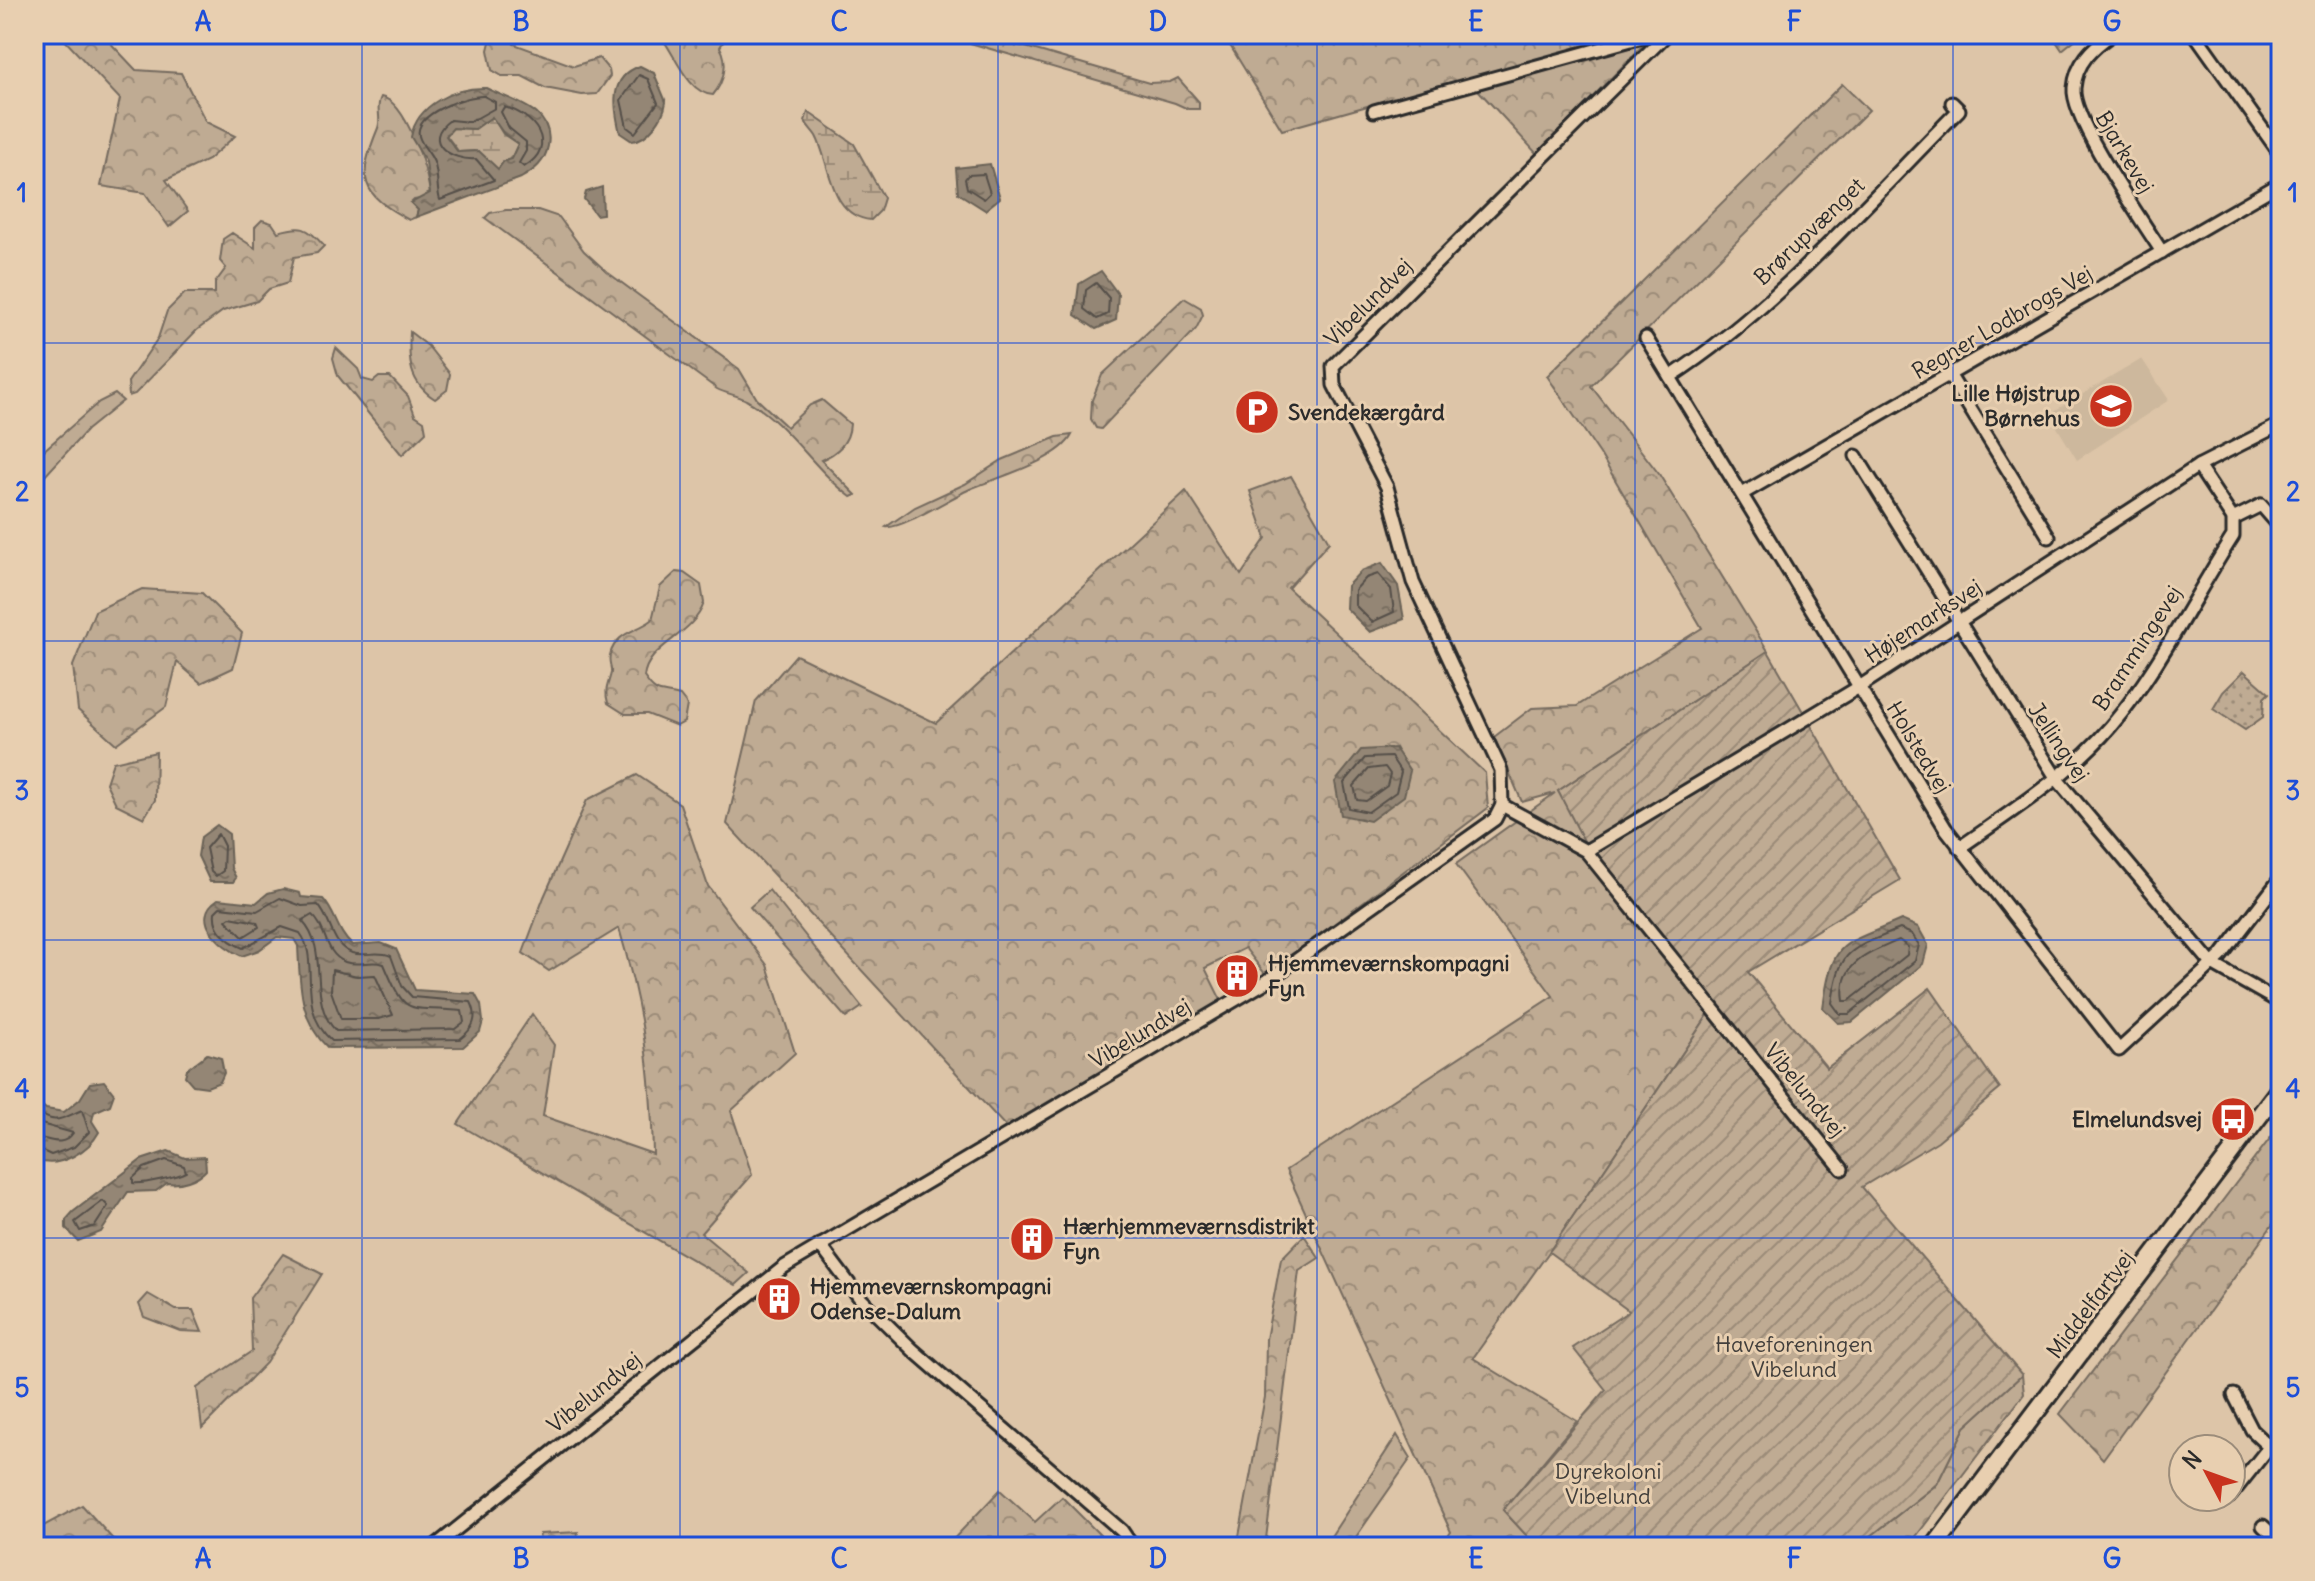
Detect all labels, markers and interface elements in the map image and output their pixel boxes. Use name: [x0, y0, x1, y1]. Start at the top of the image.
text: A: [195, 5, 212, 38]
text: B: [512, 5, 530, 38]
text: C: [830, 5, 848, 38]
text: D: [1149, 5, 1167, 38]
text: E: [1468, 5, 1484, 38]
text: F: [1787, 5, 1802, 38]
text: G: [2103, 5, 2122, 38]
street label: Bjarkevej: [2090, 106, 2160, 198]
street label: Brørupvænget: [1748, 171, 1870, 291]
text: 1: [17, 176, 27, 209]
text: 1: [2288, 176, 2298, 209]
street label: Vibelundvej: [1318, 252, 1418, 352]
street label: Regner Lodbrogs Vej: [1907, 259, 2097, 385]
place label: Lille Højstrup Børnehus: [1951, 379, 2080, 432]
school or university icon: Lille Højstrup Børnehus: [2087, 382, 2135, 430]
parking icon: Svendekærgård: [1233, 388, 1281, 436]
place label: Svendekærgård: [1288, 398, 1445, 426]
text: 2: [15, 475, 29, 508]
text: 2: [2286, 475, 2300, 508]
street label: Højemarksvej: [1859, 573, 1987, 669]
street label: Brammingevej: [2086, 580, 2188, 716]
street label: Holstedvej: [1881, 696, 1957, 798]
street label: Jellingvej: [2022, 697, 2096, 787]
text: 3: [15, 774, 29, 807]
text: 3: [2286, 774, 2300, 807]
place label: Hjemmeværnskompagni Fyn: [1268, 949, 1510, 1002]
building icon: Hjemmeværnskompagni Fyn: [1213, 952, 1261, 1000]
street label: Vibelundvej: [1084, 992, 1196, 1074]
street label: Vibelundvej: [1758, 1037, 1852, 1143]
text: 4: [14, 1072, 30, 1105]
text: 4: [2285, 1072, 2301, 1105]
bus stop icon: Elmelundsvej: [2209, 1095, 2257, 1143]
place label: Elmelundsvej: [2072, 1105, 2202, 1133]
place label: Hærhjemmeværnsdistrikt Fyn: [1063, 1212, 1315, 1265]
building icon: Hærhjemmeværnsdistrikt Fyn: [1008, 1215, 1056, 1263]
street label: Middelfartvej: [2040, 1244, 2140, 1364]
place label: Hjemmeværnskompagni Odense-Dalum: [810, 1272, 1052, 1325]
building icon: Hjemmeværnskompagni Odense-Dalum: [755, 1275, 803, 1323]
park label: Haveforeningen Vibelund: [1715, 1330, 1873, 1383]
street label: Vibelundvej: [541, 1345, 647, 1439]
text: 5: [15, 1371, 30, 1404]
text: 5: [2286, 1371, 2301, 1404]
north arrow: [2167, 1433, 2247, 1513]
text: N: [2176, 1445, 2207, 1475]
park label: Dyrekoloni Vibelund: [1555, 1457, 1661, 1510]
text: A: [195, 1542, 212, 1575]
text: B: [512, 1542, 530, 1575]
text: C: [830, 1542, 848, 1575]
text: D: [1149, 1542, 1167, 1575]
text: E: [1468, 1542, 1484, 1575]
text: F: [1787, 1542, 1802, 1575]
text: G: [2103, 1542, 2122, 1575]

